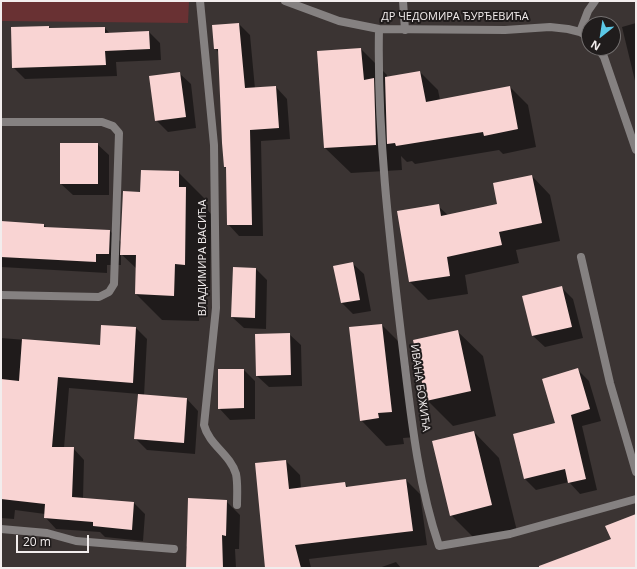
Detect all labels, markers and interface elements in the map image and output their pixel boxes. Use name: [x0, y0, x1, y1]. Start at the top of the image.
street label: ДР ЧЕДОМИРА ЂУРЂЕВИЋА: [381, 10, 529, 24]
north arrow: [581, 16, 621, 56]
text: N: [588, 37, 603, 55]
street label: ВЛАДИМИРА ВАСИЋА: [196, 200, 210, 316]
street label: ИВАНА БОЖИЋА: [407, 343, 433, 433]
scale bar: [18, 527, 91, 553]
text: 20 m: [23, 533, 51, 550]

